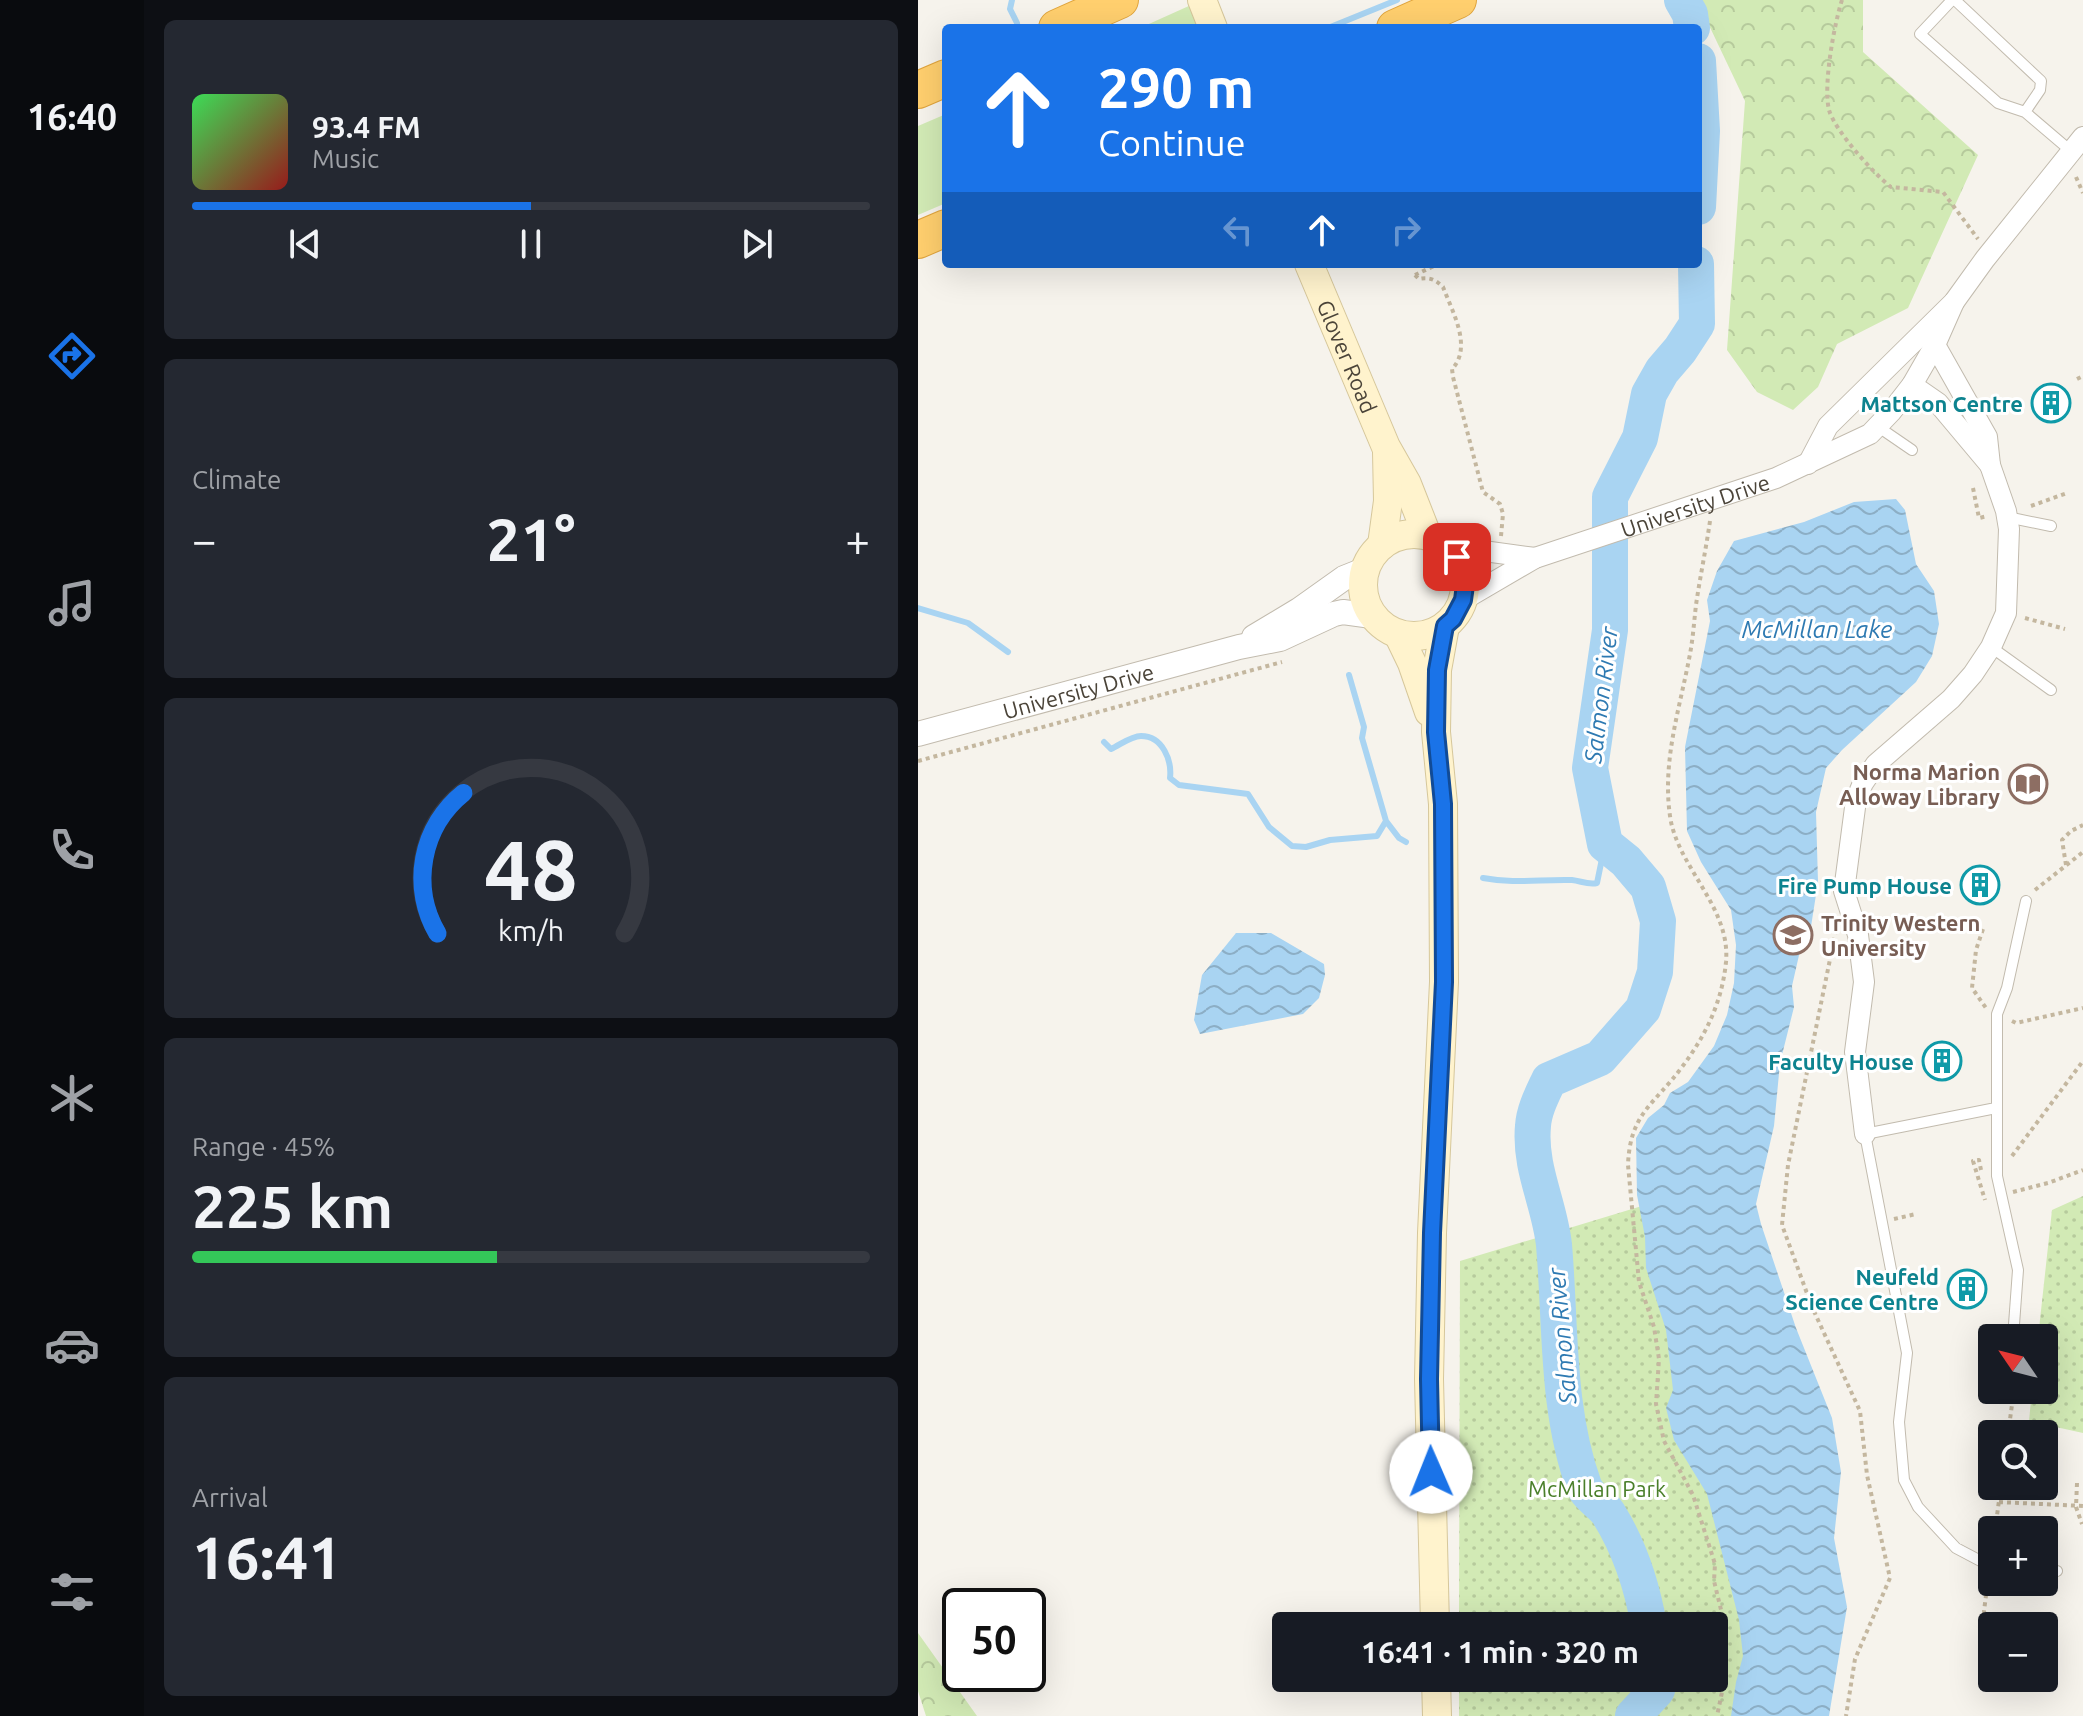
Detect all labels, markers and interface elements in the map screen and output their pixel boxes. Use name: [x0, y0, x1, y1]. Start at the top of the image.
icon: ahead: [966, 56, 1070, 160]
text: 290 m: [1098, 56, 1254, 119]
text: 16:40: [27, 96, 117, 137]
text: 93.4 FM: [312, 110, 421, 144]
text: Continue: [1098, 122, 1246, 163]
text: Music: [312, 144, 379, 173]
icon: left: [1216, 208, 1260, 252]
icon: ahead: [1300, 208, 1344, 252]
icon: right: [1384, 208, 1428, 252]
icon: previous: [283, 222, 327, 266]
icon: pause: [509, 222, 553, 266]
icon: next: [735, 222, 779, 266]
street label: Glover Road: [1313, 296, 1383, 416]
icon: directions: [44, 328, 100, 384]
building icon: Mattson Centre: [2030, 382, 2072, 424]
place label: Mattson Centre: [1860, 391, 2023, 416]
text: Climate: [192, 465, 281, 494]
street label: University Drive: [1617, 469, 1773, 541]
text: 21°: [487, 505, 575, 572]
text: −: [192, 515, 217, 564]
text: +: [845, 515, 870, 564]
pin: [1423, 523, 1491, 591]
icon: arrive: [1435, 535, 1479, 579]
icon: music: [44, 575, 100, 631]
water label: McMillan Lake: [1742, 616, 1892, 643]
water label: Salmon River: [1579, 624, 1623, 766]
street label: University Drive: [1000, 658, 1156, 723]
place label: Norma Marion Alloway Library: [1839, 759, 2000, 809]
library icon: Norma Marion Alloway Library: [2007, 763, 2049, 805]
icon: phone: [44, 822, 100, 878]
text: 48: [484, 822, 578, 916]
building icon: Fire Pump House: [1959, 864, 2001, 906]
place label: Fire Pump House: [1777, 873, 1952, 898]
place label: Trinity Western University: [1821, 910, 1980, 960]
text: km/h: [498, 914, 564, 946]
school or university icon: Trinity Western University: [1772, 914, 1814, 956]
building icon: Faculty House: [1921, 1040, 1963, 1082]
place label: Faculty House: [1768, 1049, 1914, 1074]
icon: climate: [44, 1070, 100, 1126]
text: Range · 45%: [192, 1132, 335, 1161]
text: 225 km: [192, 1172, 393, 1239]
place label: Neufeld Science Centre: [1785, 1264, 1939, 1314]
water label: Salmon River: [1543, 1266, 1582, 1406]
building icon: Neufeld Science Centre: [1946, 1268, 1988, 1310]
icon: car: [44, 1317, 100, 1373]
north arrow: [1978, 1324, 2058, 1404]
map controls: [1978, 1324, 2058, 1692]
button: search: [1978, 1420, 2058, 1500]
position arrow: [1389, 1430, 1473, 1514]
park label: McMillan Park: [1528, 1476, 1666, 1501]
text: Arrival: [192, 1483, 268, 1512]
button: +: [1978, 1516, 2058, 1596]
text: 16:41: [192, 1523, 342, 1590]
icon: filters: [44, 1564, 100, 1620]
speed limit sign: 50: [942, 1588, 1046, 1692]
button: −: [1978, 1612, 2058, 1692]
text: 16:41 · 1 min · 320 m: [1361, 1635, 1639, 1669]

